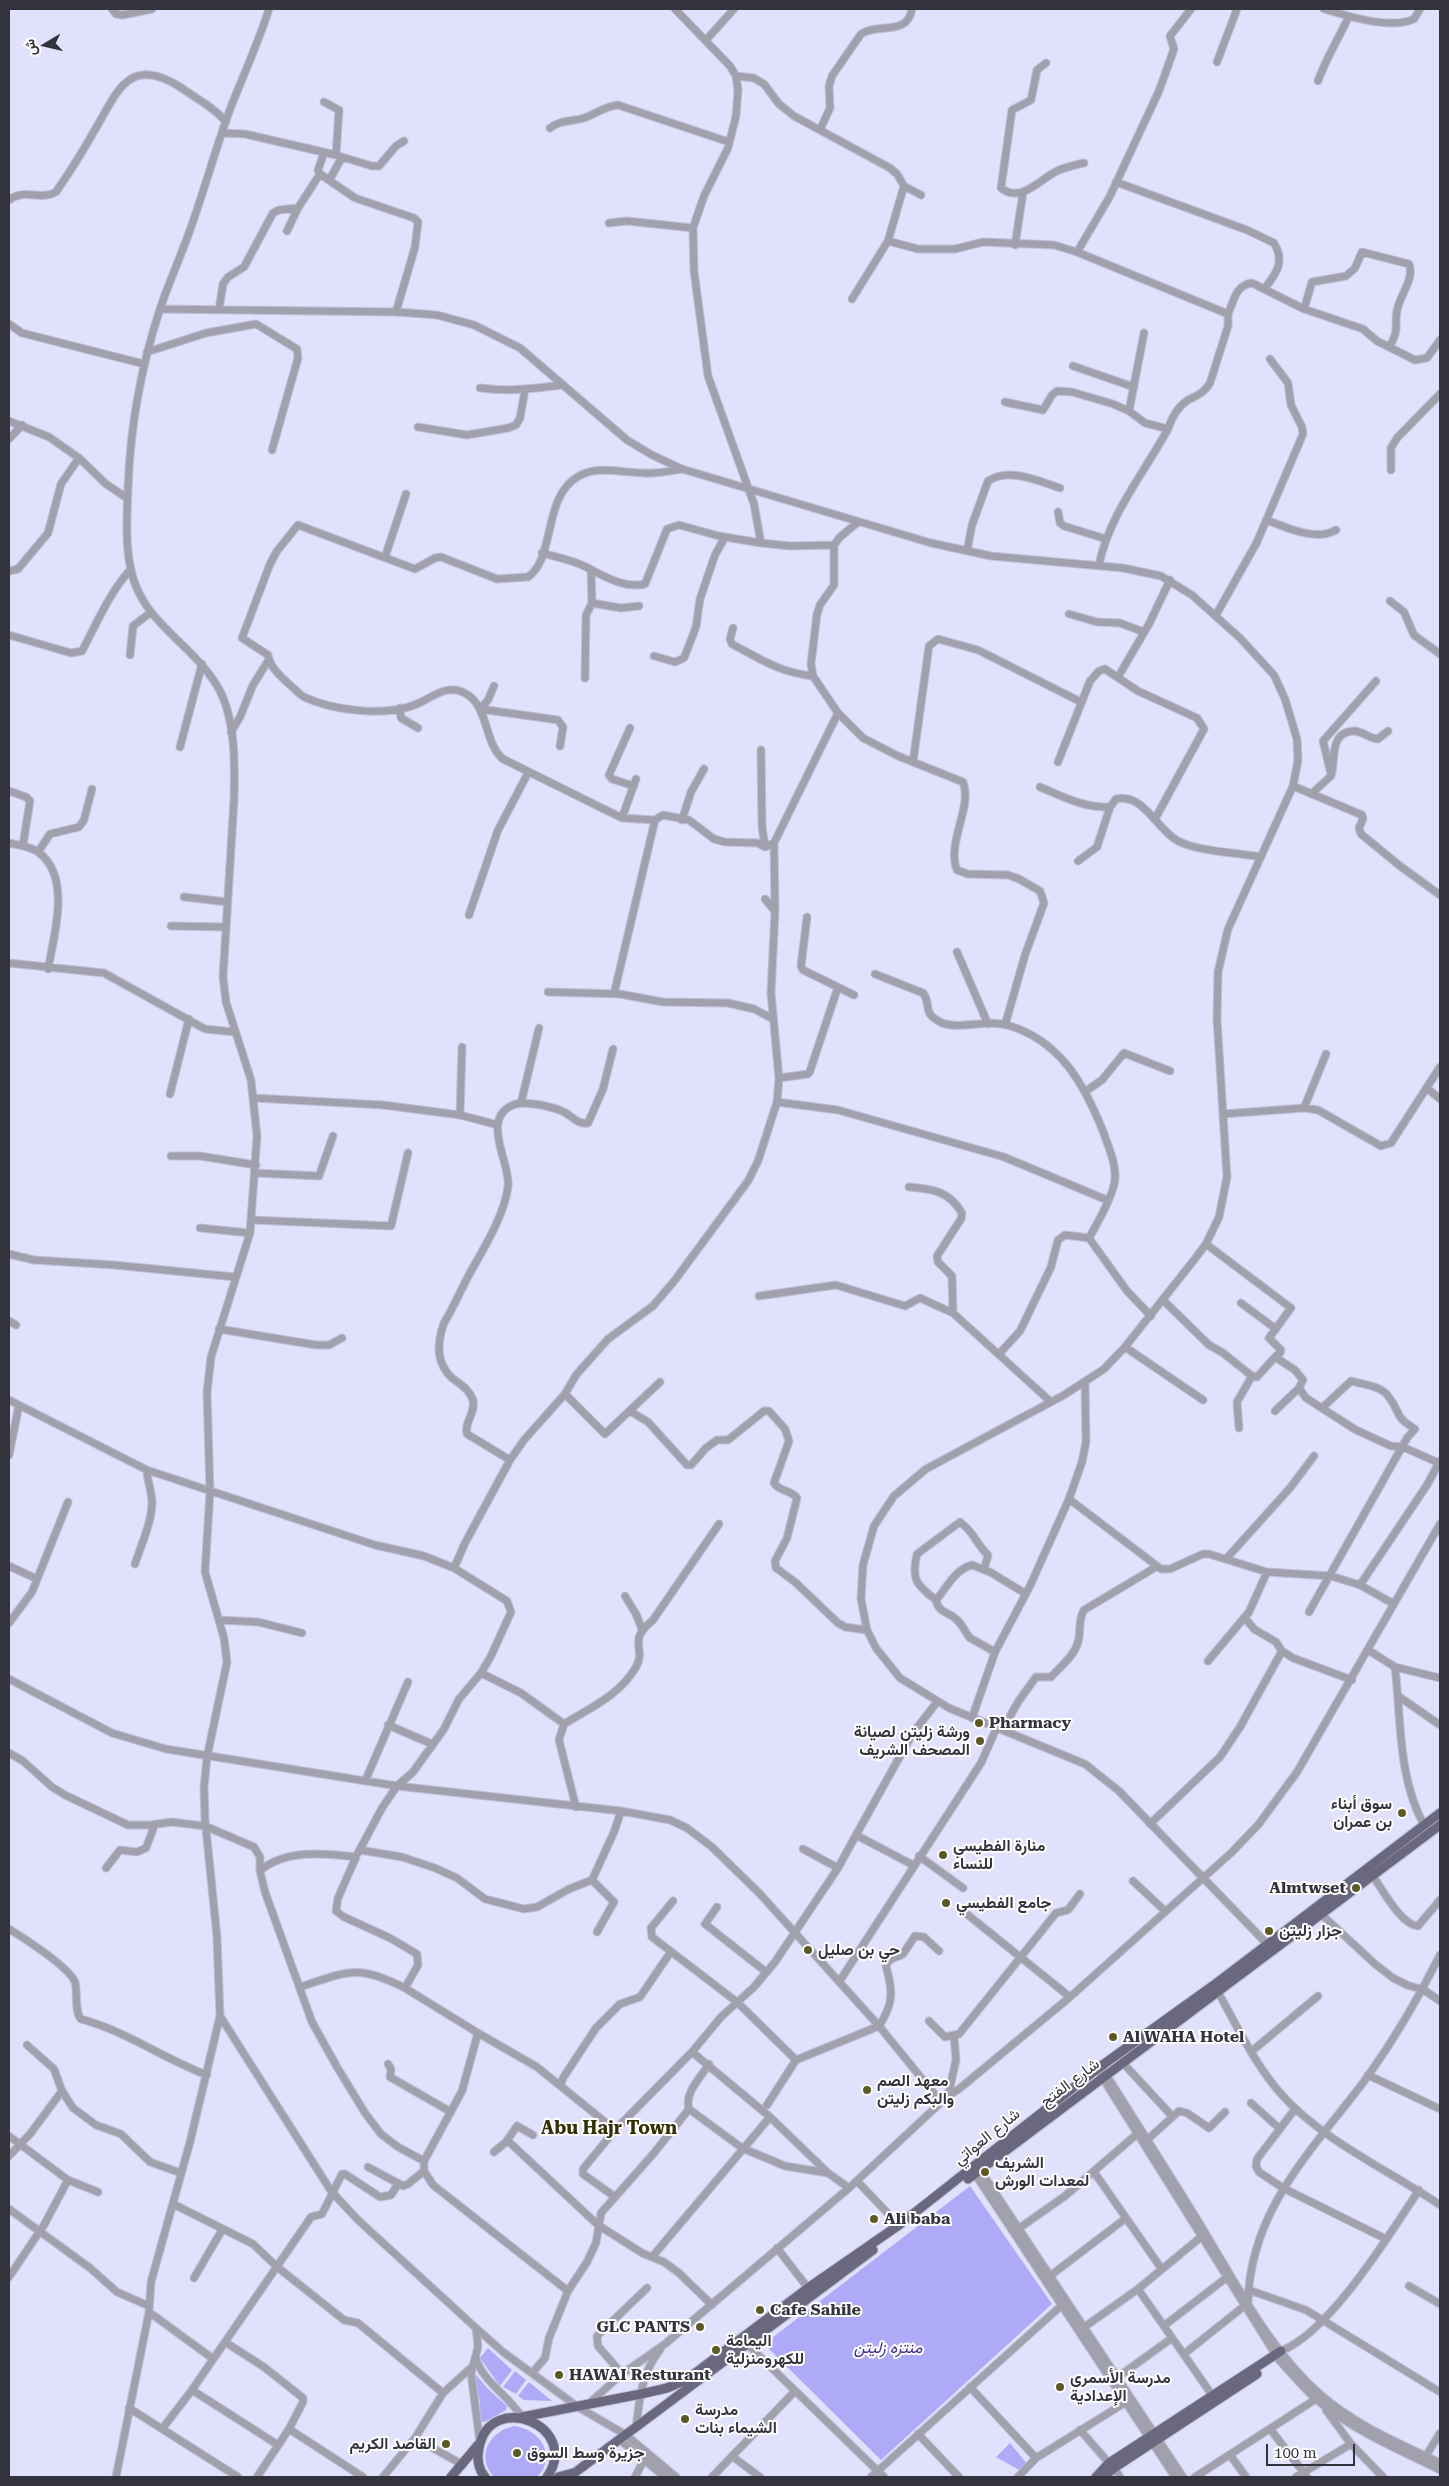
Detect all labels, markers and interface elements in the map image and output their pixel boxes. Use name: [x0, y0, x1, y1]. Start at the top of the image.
north arrow: [20, 20, 70, 70]
text: ش: [21, 38, 39, 57]
place label: Pharmacy: [989, 1713, 1071, 1733]
marker: Pharmacy: [973, 1717, 985, 1729]
place label: ورشة زليتن لصيانة المصحف الشريف: [854, 1722, 970, 1760]
marker: ورشة زليتن لصيانة المصحف الشريف: [974, 1735, 986, 1747]
place label: سوق أبناء بن عمران: [1331, 1794, 1392, 1832]
marker: سوق أبناء بن عمران: [1396, 1807, 1408, 1819]
place label: منارة الفطيسي للنساء: [953, 1836, 1045, 1874]
marker: منارة الفطيسي للنساء: [937, 1849, 949, 1861]
place label: Almtwset: [1269, 1878, 1346, 1898]
marker: Almtwset: [1350, 1882, 1362, 1894]
place label: جامع الفطيسي: [956, 1893, 1051, 1913]
marker: جامع الفطيسي: [940, 1897, 952, 1909]
place label: جزار زليتن: [1279, 1921, 1342, 1941]
marker: جزار زليتن: [1263, 1925, 1275, 1937]
place label: حي بن صليل: [818, 1940, 900, 1960]
marker: حي بن صليل: [802, 1944, 814, 1956]
place label: Al WAHA Hotel: [1123, 2027, 1244, 2047]
marker: Al WAHA Hotel: [1107, 2031, 1119, 2043]
street label: شارع الفتح: [1037, 2054, 1103, 2112]
place label: معهد الصم والبكم زليتن: [877, 2071, 954, 2109]
marker: معهد الصم والبكم زليتن: [861, 2084, 873, 2096]
street label: شارع العواتي: [950, 2104, 1024, 2170]
district label: Abu Hajr Town: [541, 2118, 677, 2140]
place label: الشريف لمعدات الورش: [995, 2153, 1089, 2191]
marker: الشريف لمعدات الورش: [979, 2166, 991, 2178]
place label: Ali baba: [884, 2209, 950, 2229]
marker: Ali baba: [868, 2213, 880, 2225]
place label: Cafe Sahile: [770, 2300, 861, 2320]
marker: Cafe Sahile: [754, 2304, 766, 2316]
place label: GLC PANTS: [597, 2317, 690, 2337]
marker: GLC PANTS: [694, 2321, 706, 2333]
place label: اليمامة للكهرومنزلية: [726, 2331, 804, 2369]
park label: منتزه زليتن: [854, 2338, 922, 2358]
marker: اليمامة للكهرومنزلية: [710, 2344, 722, 2356]
place label: HAWAI Resturant: [569, 2365, 711, 2385]
place label: مدرسة الأسمري الإعدادية: [1070, 2368, 1171, 2406]
marker: HAWAI Resturant: [553, 2369, 565, 2381]
marker: مدرسة الأسمري الإعدادية: [1054, 2381, 1066, 2393]
place label: مدرسة الشيماء بنات: [695, 2400, 777, 2438]
marker: مدرسة الشيماء بنات: [679, 2413, 691, 2425]
place label: القاصد الكريم: [349, 2434, 436, 2454]
scale bar: [1269, 2434, 1358, 2466]
marker: القاصد الكريم: [440, 2438, 452, 2450]
place label: جزيرة وسط السوق: [527, 2443, 645, 2463]
text: 100 m: [1274, 2444, 1317, 2462]
marker: جزيرة وسط السوق: [511, 2447, 523, 2459]

